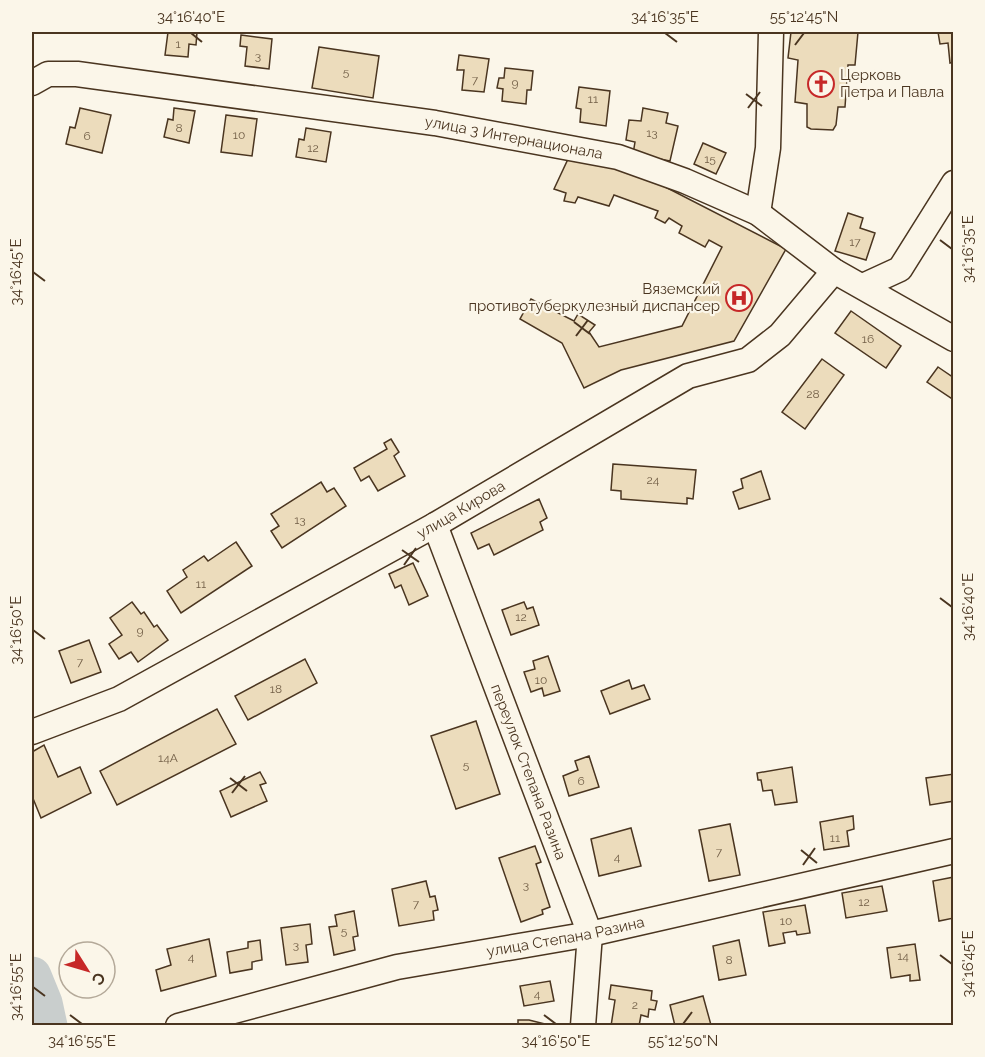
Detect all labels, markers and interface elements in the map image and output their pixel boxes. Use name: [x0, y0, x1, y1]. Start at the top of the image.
text: 34°16'40"E: [157, 8, 225, 26]
text: 34°16'35"E: [631, 8, 699, 26]
text: 55°12'45"N: [770, 8, 838, 26]
house number: 1: [175, 37, 181, 51]
house number: 3: [255, 49, 261, 63]
house number: 5: [343, 65, 350, 79]
place label: Церковь Петра и Павла: [840, 66, 944, 101]
church icon: Церковь Петра и Павла: [806, 69, 836, 99]
house number: 7: [472, 73, 479, 87]
house number: 9: [511, 76, 519, 90]
house number: 11: [588, 92, 598, 106]
street label: улица 3 Интернационала: [424, 113, 604, 163]
house number: 8: [175, 121, 183, 135]
house number: 13: [646, 126, 658, 140]
house number: 10: [233, 128, 245, 142]
house number: 6: [83, 129, 91, 143]
house number: 12: [307, 141, 319, 155]
house number: 15: [704, 152, 716, 166]
text: 34°16'35"E: [959, 215, 977, 283]
house number: 17: [849, 235, 861, 249]
text: 34°16'45"E: [7, 238, 25, 306]
place label: Вяземский противотуберкулезный диспансер: [468, 280, 720, 315]
hospital icon: Вяземский противотуберкулезный диспансер: [724, 283, 754, 313]
house number: 16: [862, 332, 874, 346]
house number: 28: [806, 387, 820, 401]
house number: 24: [647, 473, 660, 487]
street label: улица Кирова: [414, 477, 508, 542]
house number: 13: [294, 513, 306, 527]
text: 34°16'40"E: [959, 573, 977, 641]
house number: 11: [196, 577, 206, 591]
text: 34°16'50"E: [7, 596, 25, 664]
house number: 12: [515, 610, 527, 624]
house number: 9: [136, 624, 144, 638]
house number: 7: [77, 655, 84, 669]
house number: 10: [535, 673, 547, 687]
house number: 18: [270, 682, 282, 696]
street label: переулок Степана Разина: [487, 682, 570, 862]
house number: 14А: [158, 751, 178, 765]
house number: 5: [463, 758, 470, 772]
house number: 6: [577, 774, 585, 788]
house number: 11: [830, 831, 840, 845]
house number: 7: [716, 845, 723, 859]
house number: 4: [614, 850, 621, 864]
house number: 3: [523, 878, 529, 892]
house number: 12: [858, 895, 870, 909]
house number: 7: [413, 897, 420, 911]
street label: улица Степана Разина: [485, 913, 646, 961]
house number: 10: [780, 914, 792, 928]
house number: 5: [341, 924, 348, 938]
text: 34°16'45"E: [959, 930, 977, 998]
house number: 3: [293, 938, 299, 952]
north arrow: [57, 940, 117, 1000]
house number: 14: [897, 949, 909, 963]
house number: 4: [188, 950, 195, 964]
text: 34°16'55"E: [7, 953, 25, 1021]
house number: 8: [725, 953, 733, 967]
text: С: [88, 969, 109, 989]
house number: 4: [534, 987, 541, 1001]
house number: 2: [632, 998, 638, 1012]
text: 34°16'55"E: [48, 1032, 116, 1050]
text: 34°16'50"E: [522, 1032, 590, 1050]
text: 55°12'50"N: [648, 1032, 718, 1050]

